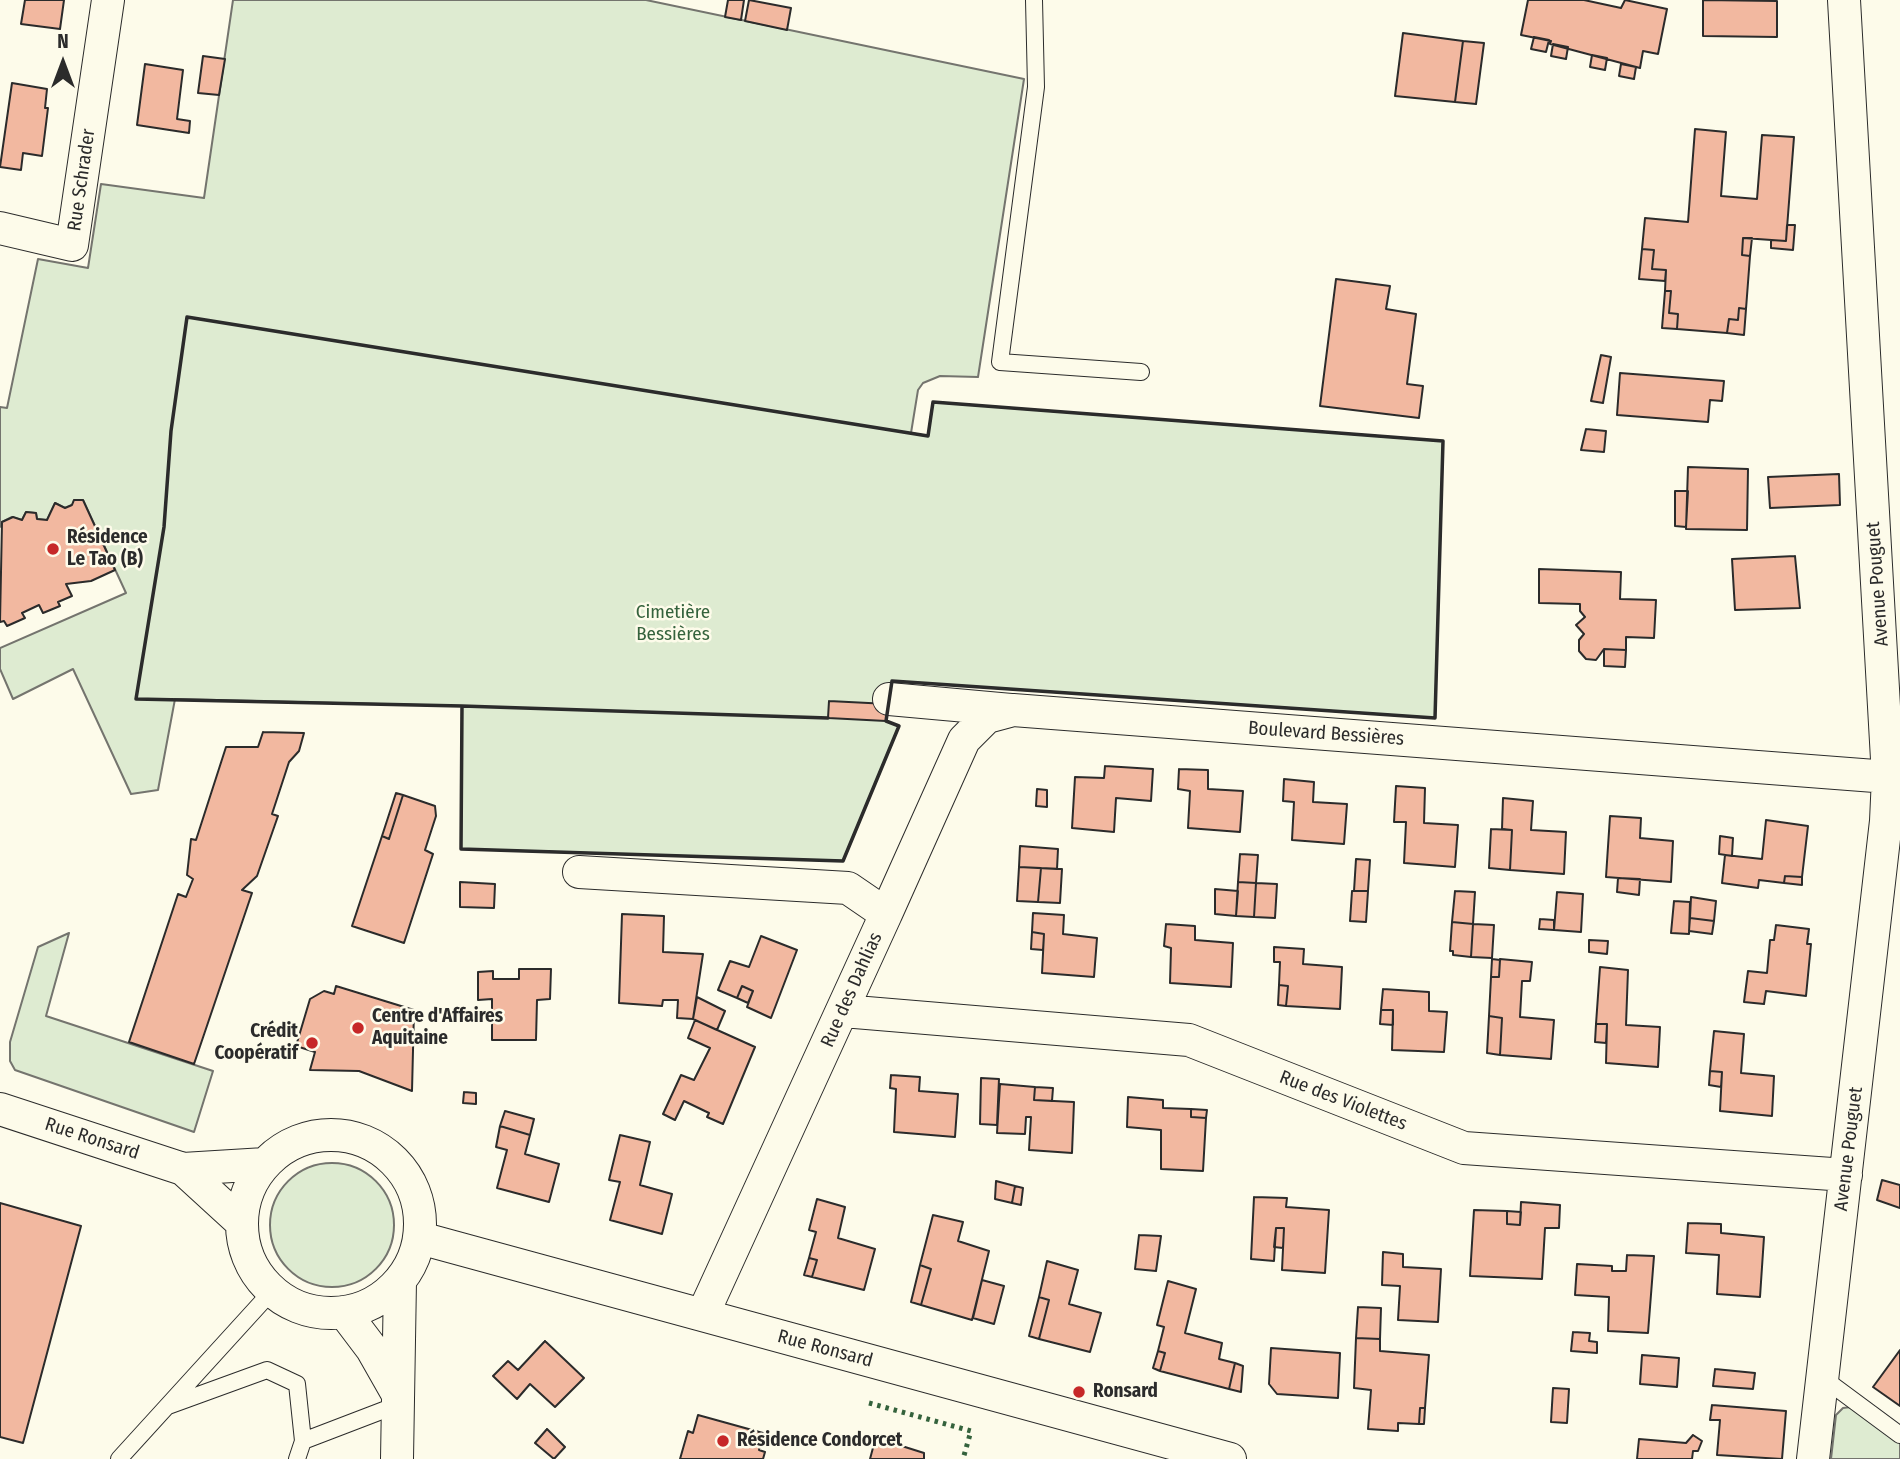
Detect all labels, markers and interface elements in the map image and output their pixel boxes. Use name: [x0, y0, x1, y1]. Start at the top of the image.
north arrow: [28, 28, 98, 98]
text: N: [57, 30, 69, 53]
street label: Rue Schrader: [64, 127, 100, 233]
street label: Avenue Pouguet: [1862, 521, 1894, 647]
place label: Résidence Le Tao (B): [67, 527, 148, 571]
marker: Résidence Le Tao (B): [45, 541, 61, 557]
park label: Cimetière Bessières: [636, 602, 710, 646]
street label: Boulevard Bessières: [1247, 717, 1405, 751]
street label: Rue des Dahlias: [816, 929, 888, 1051]
place label: Centre d'Affaires Aquitaine: [372, 1006, 503, 1050]
marker: Centre d'Affaires Aquitaine: [350, 1020, 366, 1036]
place label: Crédit Coopératif: [214, 1021, 298, 1065]
marker: Crédit Coopératif: [304, 1035, 320, 1051]
street label: Rue des Violettes: [1276, 1066, 1410, 1136]
street label: Avenue Pouguet: [1830, 1086, 1868, 1212]
street label: Rue Ronsard: [42, 1113, 142, 1165]
street label: Rue Ronsard: [775, 1325, 875, 1373]
place label: Ronsard: [1093, 1381, 1158, 1403]
marker: Ronsard: [1071, 1384, 1087, 1400]
place label: Résidence Condorcet: [737, 1430, 903, 1452]
marker: Résidence Condorcet: [715, 1433, 731, 1449]

